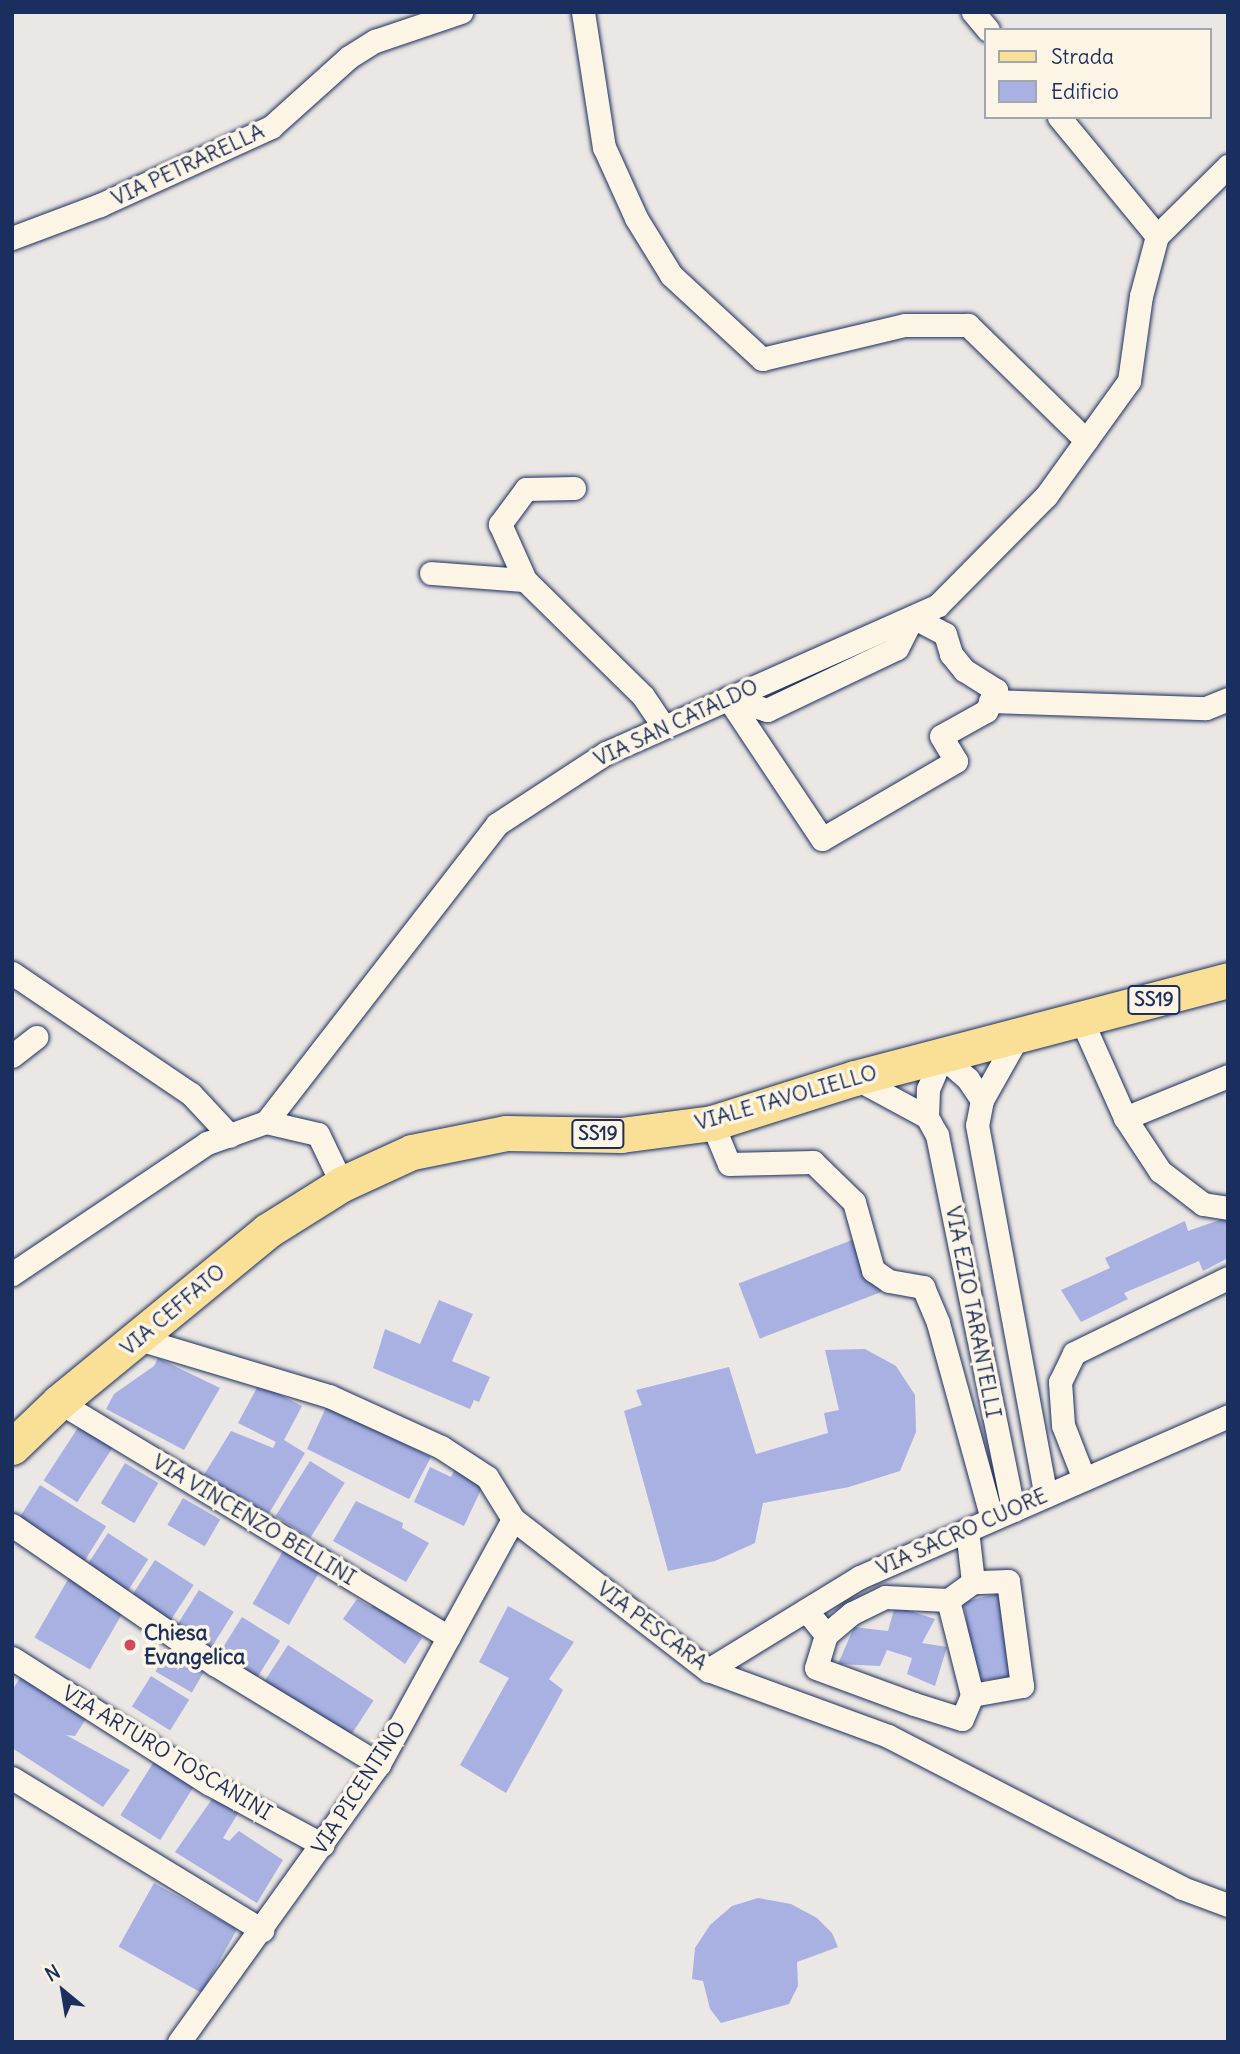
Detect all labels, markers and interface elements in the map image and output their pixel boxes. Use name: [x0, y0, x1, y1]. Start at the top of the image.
legend: [984, 28, 1212, 119]
text: Strada: [1051, 43, 1114, 70]
text: Edificio: [1051, 78, 1119, 105]
street label: VIA PETRARELLA: [108, 119, 268, 211]
street label: VIA SAN CATALDO: [590, 674, 762, 772]
road number: SS19: [1126, 984, 1182, 1016]
street label: VIALE TAVOLIELLO: [692, 1060, 880, 1136]
road number: SS19: [570, 1118, 626, 1150]
street label: VIA EZIO TARANTELLI: [940, 1204, 1006, 1420]
street label: VIA CEFFATO: [116, 1259, 230, 1361]
street label: VIA VINCENZO BELLINI: [148, 1449, 360, 1591]
street label: VIA SACRO CUORE: [873, 1483, 1051, 1581]
street label: VIA PESCARA: [592, 1576, 712, 1676]
place label: Chiesa Evangelica: [144, 1620, 245, 1670]
marker: Chiesa Evangelica: [122, 1637, 138, 1653]
street label: VIA ARTURO TOSCANINI: [58, 1680, 276, 1826]
street label: VIA PICENTINO: [307, 1717, 411, 1859]
north arrow: [28, 1956, 98, 2026]
text: N: [41, 1959, 64, 1986]

